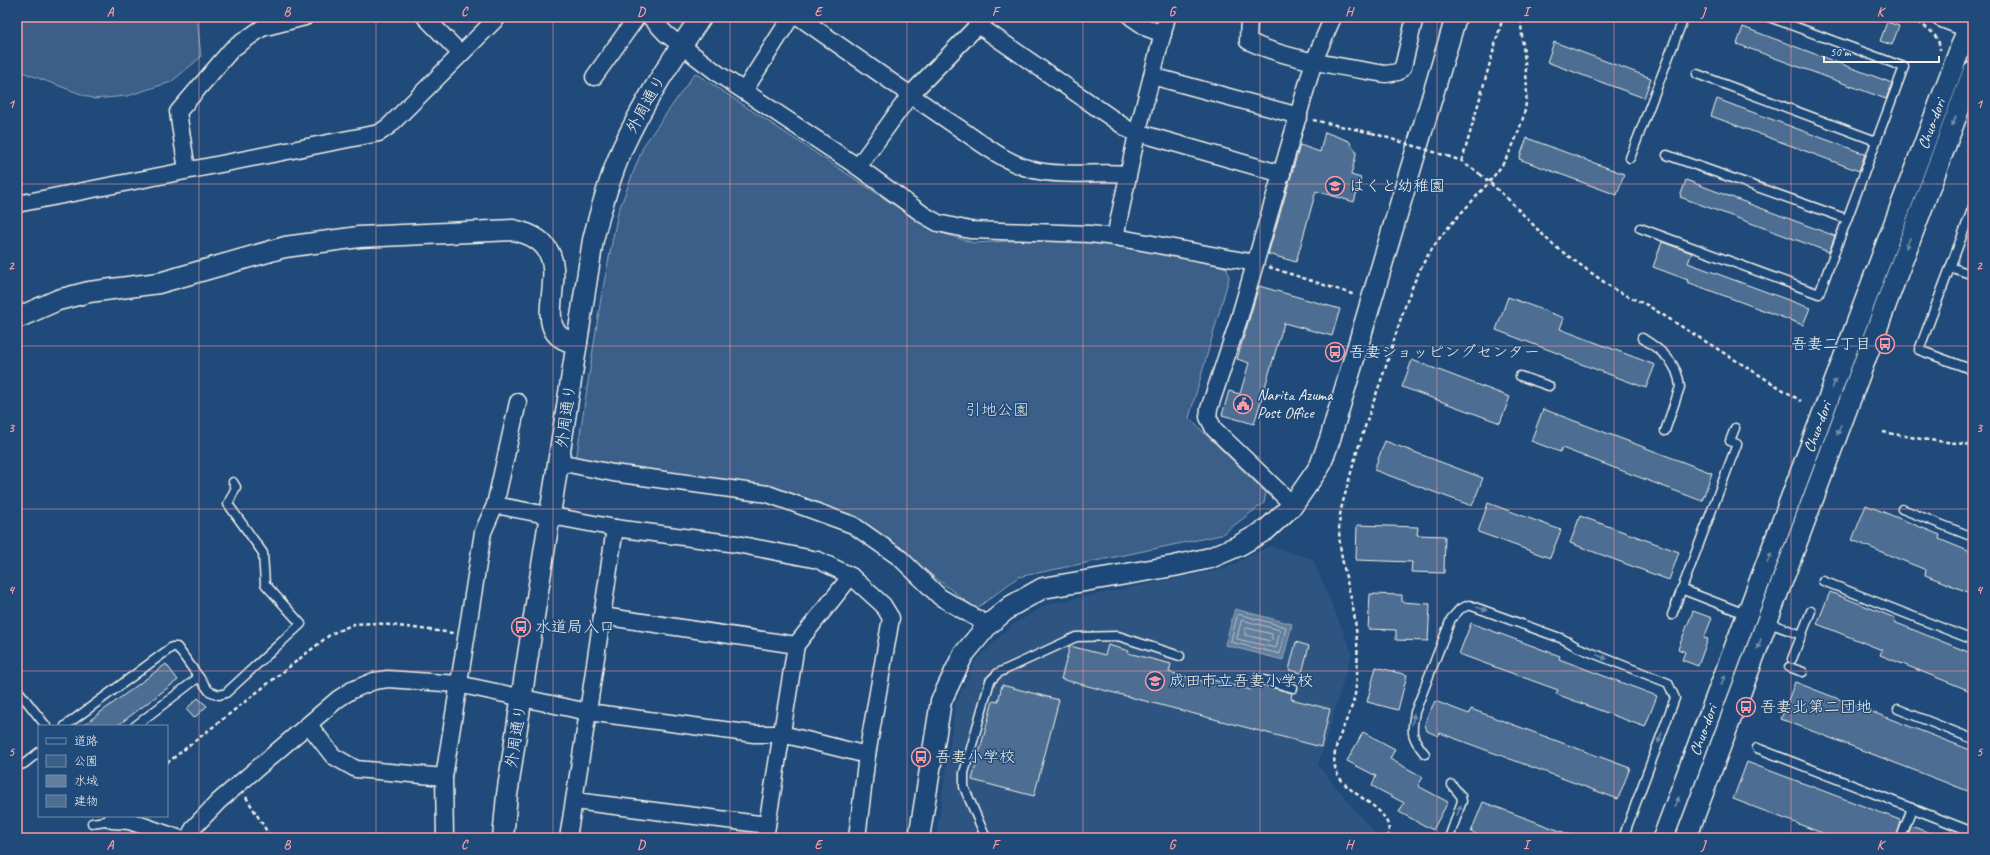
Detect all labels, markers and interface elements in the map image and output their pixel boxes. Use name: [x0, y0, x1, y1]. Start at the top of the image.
text: A: [107, 4, 115, 20]
text: B: [284, 4, 292, 20]
text: C: [461, 4, 469, 20]
text: D: [637, 4, 646, 20]
text: E: [815, 4, 824, 20]
text: F: [992, 4, 1001, 20]
text: G: [1169, 4, 1177, 20]
text: H: [1345, 4, 1355, 20]
text: I: [1523, 4, 1532, 20]
text: J: [1700, 4, 1707, 20]
text: K: [1877, 4, 1887, 20]
scale bar: [1824, 38, 1939, 64]
text: 50 m: [1830, 44, 1852, 60]
street label: 外周通り: [622, 71, 670, 137]
street label: Chuo-dori: [1913, 94, 1951, 152]
text: 1: [8, 96, 16, 112]
text: 1: [1976, 96, 1984, 112]
one-way arrow: [1951, 116, 1957, 128]
school or university icon: はくと幼稚園: [1324, 175, 1346, 197]
place label: はくと幼稚園: [1349, 176, 1445, 196]
one-way arrow: [1905, 237, 1911, 249]
text: 2: [8, 258, 15, 274]
text: 2: [1976, 258, 1983, 274]
bus stop icon: 吾妻二丁目: [1874, 333, 1896, 355]
place label: 吾妻二丁目: [1791, 334, 1871, 354]
bus stop icon: 吾妻ショッピングセンター: [1324, 341, 1346, 363]
place label: 吾妻ショッピングセンター: [1349, 342, 1540, 362]
one-way arrow: [1832, 378, 1838, 390]
street label: 外周通り: [552, 383, 580, 449]
place label: Narita Azuma Post Office: [1257, 385, 1334, 423]
public building icon: Narita Azuma Post Office: [1232, 393, 1254, 415]
street label: Chuo-dori: [1799, 397, 1837, 455]
park label: 引地公園: [965, 400, 1029, 420]
text: 3: [8, 420, 15, 436]
text: 3: [1976, 420, 1983, 436]
one-way arrow: [1836, 425, 1842, 437]
one-way arrow: [1766, 552, 1772, 564]
text: 4: [8, 582, 16, 598]
text: 4: [1976, 582, 1984, 598]
one-way arrow: [1476, 607, 1488, 613]
bus stop icon: 水道局入口: [510, 616, 532, 638]
place label: 水道局入口: [535, 617, 615, 637]
one-way arrow: [1755, 638, 1761, 650]
one-way arrow: [1597, 655, 1609, 661]
school or university icon: 成田市立吾妻小学校: [1144, 670, 1166, 692]
place label: 成田市立吾妻小学校: [1169, 671, 1313, 691]
one-way arrow: [1720, 673, 1726, 685]
bus stop icon: 吾妻北第二団地: [1735, 696, 1757, 718]
place label: 吾妻北第二団地: [1760, 697, 1872, 717]
street label: Chuo-dori: [1685, 700, 1723, 758]
street label: 外周通り: [501, 703, 531, 769]
one-way arrow: [1411, 713, 1417, 725]
legend: [38, 725, 168, 817]
one-way arrow: [1657, 732, 1663, 744]
text: 道路: [74, 733, 98, 749]
text: 5: [8, 744, 15, 760]
text: 5: [1976, 744, 1983, 760]
bus stop icon: 吾妻小学校: [910, 746, 932, 768]
place label: 吾妻小学校: [935, 747, 1015, 767]
text: 公園: [74, 753, 98, 769]
text: 水域: [74, 773, 98, 789]
text: 建物: [74, 793, 98, 809]
one-way arrow: [1675, 795, 1681, 807]
one-way arrow: [1456, 804, 1462, 816]
text: A: [107, 837, 115, 853]
text: B: [284, 837, 292, 853]
text: C: [461, 837, 469, 853]
text: D: [637, 837, 646, 853]
text: E: [815, 837, 824, 853]
text: F: [992, 837, 1001, 853]
text: G: [1169, 837, 1177, 853]
text: H: [1345, 837, 1355, 853]
text: I: [1523, 837, 1532, 853]
text: J: [1700, 837, 1707, 853]
text: K: [1877, 837, 1887, 853]

